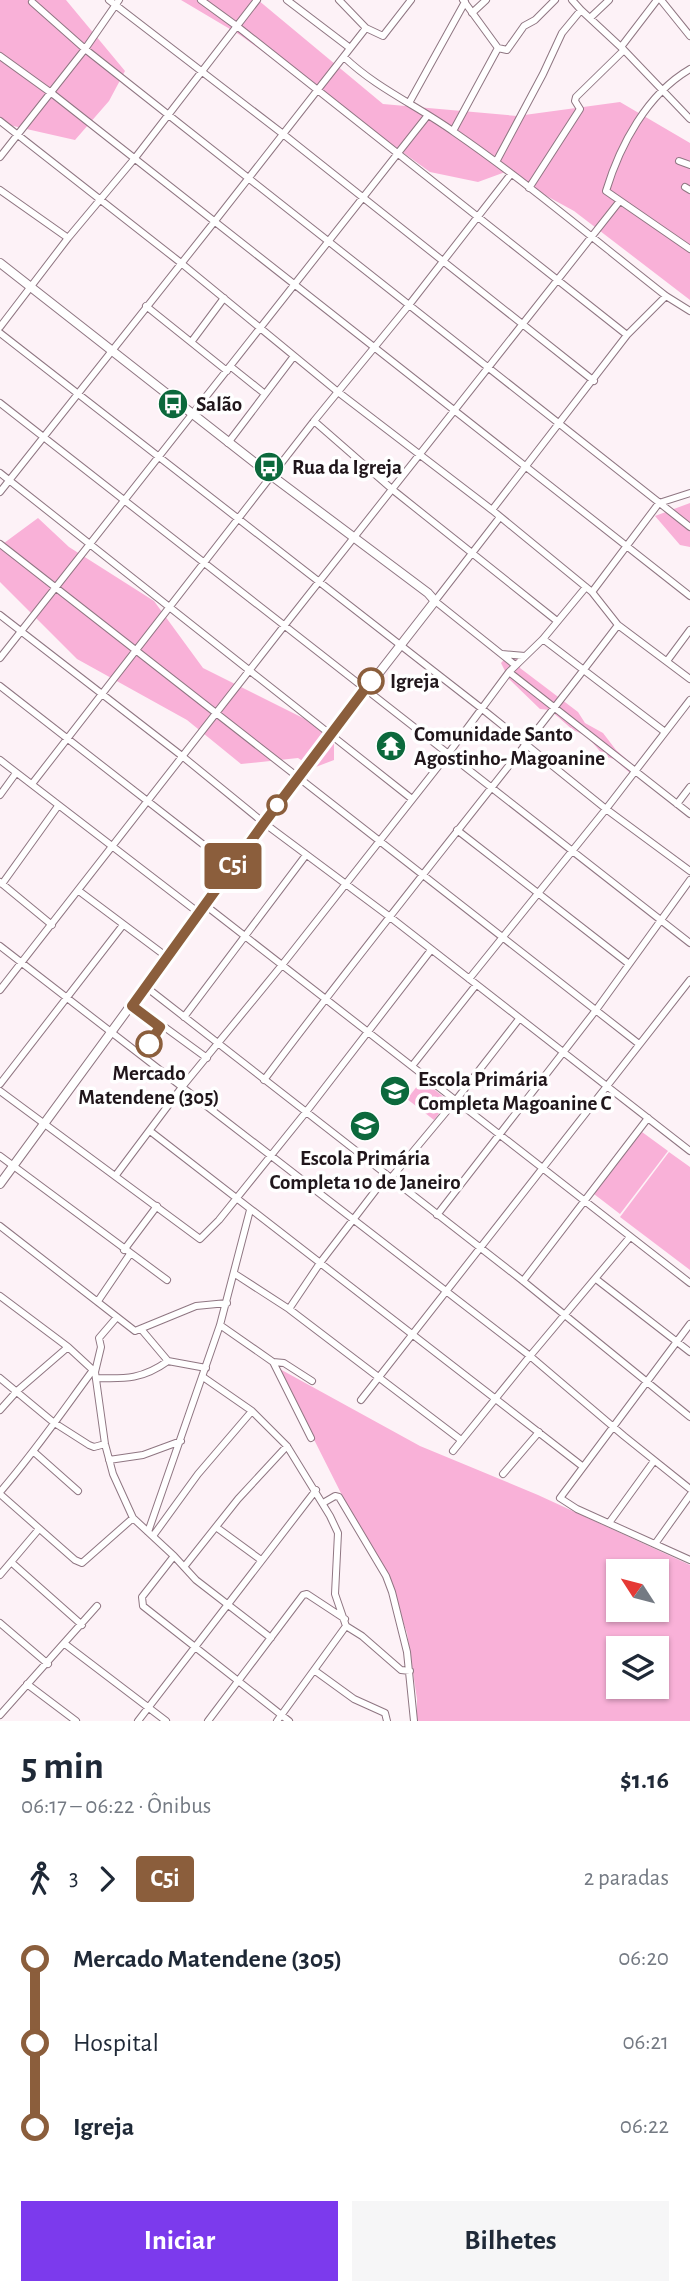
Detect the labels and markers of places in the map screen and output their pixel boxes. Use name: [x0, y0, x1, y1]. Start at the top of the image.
bus stop icon: Salão: [156, 387, 190, 421]
place label: Salão: [196, 394, 242, 415]
bus stop icon: Rua da Igreja: [252, 450, 286, 484]
place label: Rua da Igreja: [292, 457, 402, 478]
marker: Igreja: [358, 668, 384, 694]
place label: Igreja: [390, 671, 440, 692]
place label: Comunidade Santo Agostinho- Magoanine: [414, 724, 605, 769]
temple icon: Comunidade Santo Agostinho- Magoanine: [374, 729, 408, 763]
unlabelled marker: [267, 795, 287, 815]
marker: Mercado Matendene (305): [136, 1031, 162, 1057]
place label: Mercado Matendene (305): [78, 1063, 220, 1108]
place label: Escola Primária Completa Magoanine C: [418, 1069, 612, 1114]
school or university icon: Escola Primária Completa Magoanine C: [378, 1074, 412, 1108]
school or university icon: Escola Primária Completa 10 de Janeiro: [348, 1109, 382, 1143]
place label: Escola Primária Completa 10 de Janeiro: [269, 1148, 461, 1193]

